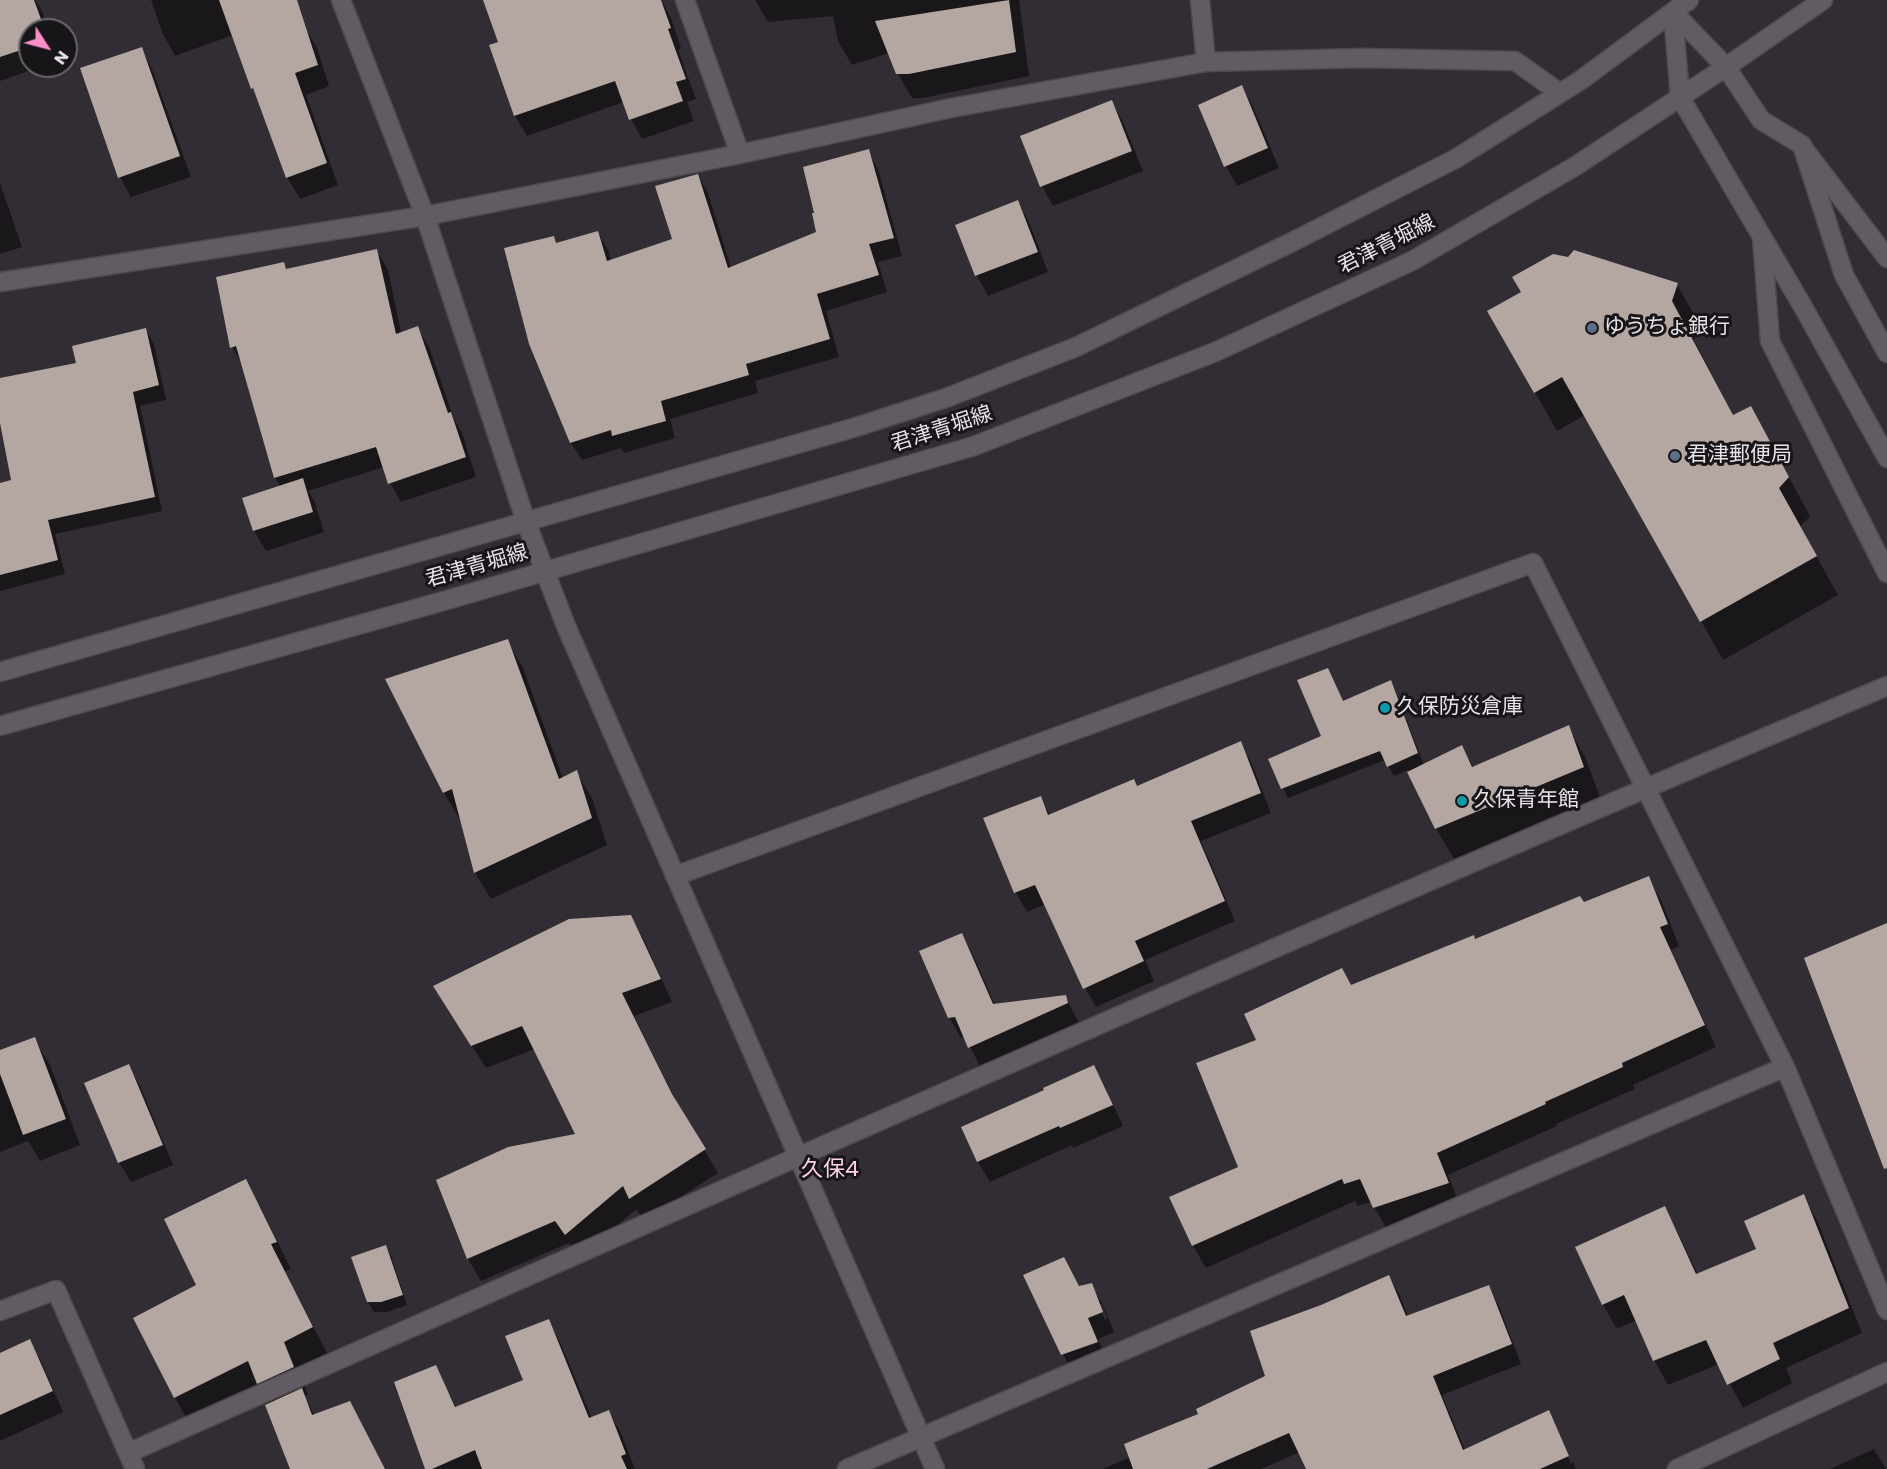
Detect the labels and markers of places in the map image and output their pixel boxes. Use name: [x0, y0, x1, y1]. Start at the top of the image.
place label: ゆうちょ銀行: [1604, 315, 1730, 341]
marker: ゆうちょ銀行: [1585, 321, 1599, 335]
place label: 君津郵便局: [1687, 443, 1792, 469]
marker: 君津郵便局: [1668, 449, 1682, 463]
place label: 久保防災倉庫: [1397, 695, 1523, 721]
marker: 久保防災倉庫: [1378, 701, 1392, 715]
place label: 久保青年館: [1474, 788, 1579, 814]
marker: 久保青年館: [1455, 794, 1469, 808]

